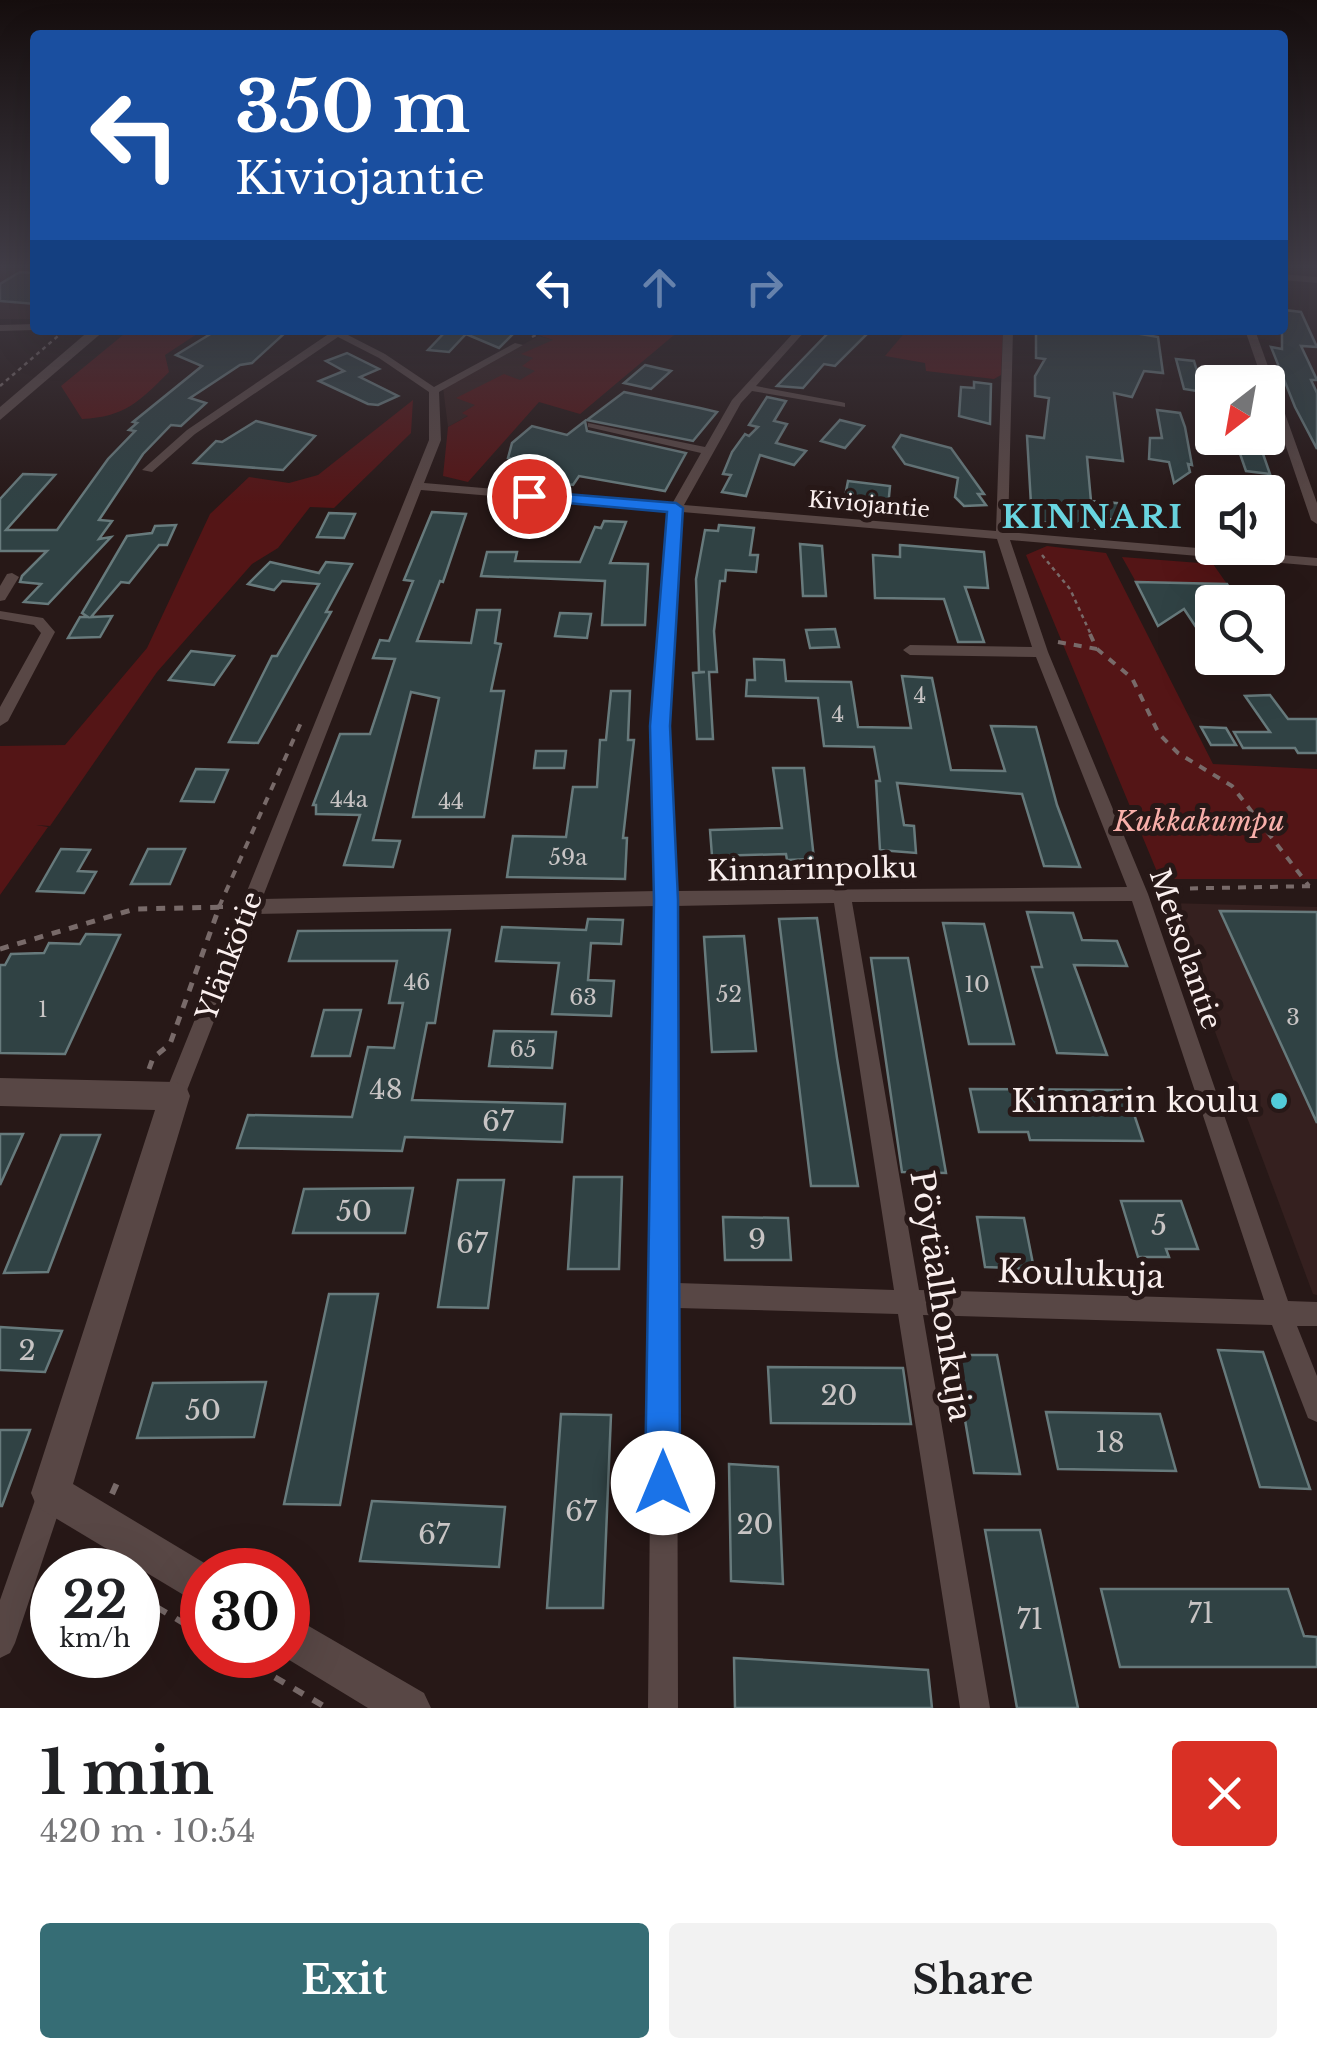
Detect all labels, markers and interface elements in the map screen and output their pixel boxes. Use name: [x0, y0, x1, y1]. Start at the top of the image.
text: 350 m: [235, 64, 470, 151]
icon: left: [70, 70, 200, 200]
text: Kiviojantie: [235, 150, 485, 206]
icon: left: [527, 260, 582, 315]
icon: ahead: [632, 260, 687, 315]
icon: right: [737, 260, 792, 315]
north arrow: [1195, 365, 1285, 455]
map controls: [1195, 365, 1285, 675]
pin: [487, 454, 572, 539]
icon: arrive: [502, 469, 557, 524]
button: sound: [1195, 475, 1285, 565]
street label: Kiviojantie: [807, 486, 931, 523]
district label: KINNARI: [1002, 497, 1184, 537]
button: search: [1195, 585, 1285, 675]
house number: 4: [914, 682, 926, 709]
house number: 4: [832, 701, 844, 728]
house number: 44a: [330, 786, 369, 813]
house number: 44: [438, 788, 464, 815]
park label: Kukkakumpu: [1113, 804, 1284, 839]
house number: 59a: [549, 844, 588, 871]
street label: Kinnarinpolku: [707, 850, 918, 889]
street label: Metsolantie: [1142, 864, 1229, 1034]
street label: Ylänkötie: [188, 887, 270, 1027]
house number: 46: [403, 969, 431, 996]
house number: 10: [964, 971, 990, 998]
house number: 52: [716, 981, 742, 1008]
house number: 63: [569, 984, 597, 1011]
house number: 1: [38, 996, 48, 1023]
house number: 3: [1286, 1004, 1300, 1031]
house number: 65: [510, 1036, 536, 1063]
house number: 48: [369, 1072, 403, 1107]
place label: Kinnarin koulu: [1011, 1081, 1259, 1121]
marker: Kinnarin koulu: [1268, 1090, 1290, 1112]
house number: 67: [482, 1104, 515, 1139]
street label: Pöytäalhonkuja: [901, 1168, 981, 1424]
house number: 50: [336, 1194, 372, 1229]
house number: 5: [1151, 1208, 1167, 1243]
house number: 9: [748, 1222, 766, 1257]
house number: 67: [456, 1226, 489, 1261]
street label: Koulukuja: [997, 1251, 1165, 1297]
house number: 2: [18, 1333, 36, 1368]
house number: 20: [820, 1378, 858, 1413]
house number: 50: [185, 1393, 221, 1428]
house number: 18: [1095, 1425, 1125, 1460]
position arrow: [611, 1431, 715, 1535]
house number: 67: [565, 1494, 598, 1529]
house number: 20: [736, 1507, 774, 1542]
house number: 67: [418, 1517, 451, 1552]
speed limit sign: 30: [180, 1548, 310, 1678]
text: 22: [62, 1569, 128, 1632]
house number: 71: [1188, 1596, 1214, 1631]
house number: 71: [1017, 1602, 1043, 1637]
text: km/h: [60, 1623, 130, 1654]
text: 1 min: [40, 1736, 214, 1810]
button: close: [1172, 1741, 1277, 1846]
text: 420 m · 10:54: [40, 1811, 255, 1851]
button: Exit: [40, 1923, 649, 2038]
button: Share: [669, 1923, 1277, 2038]

